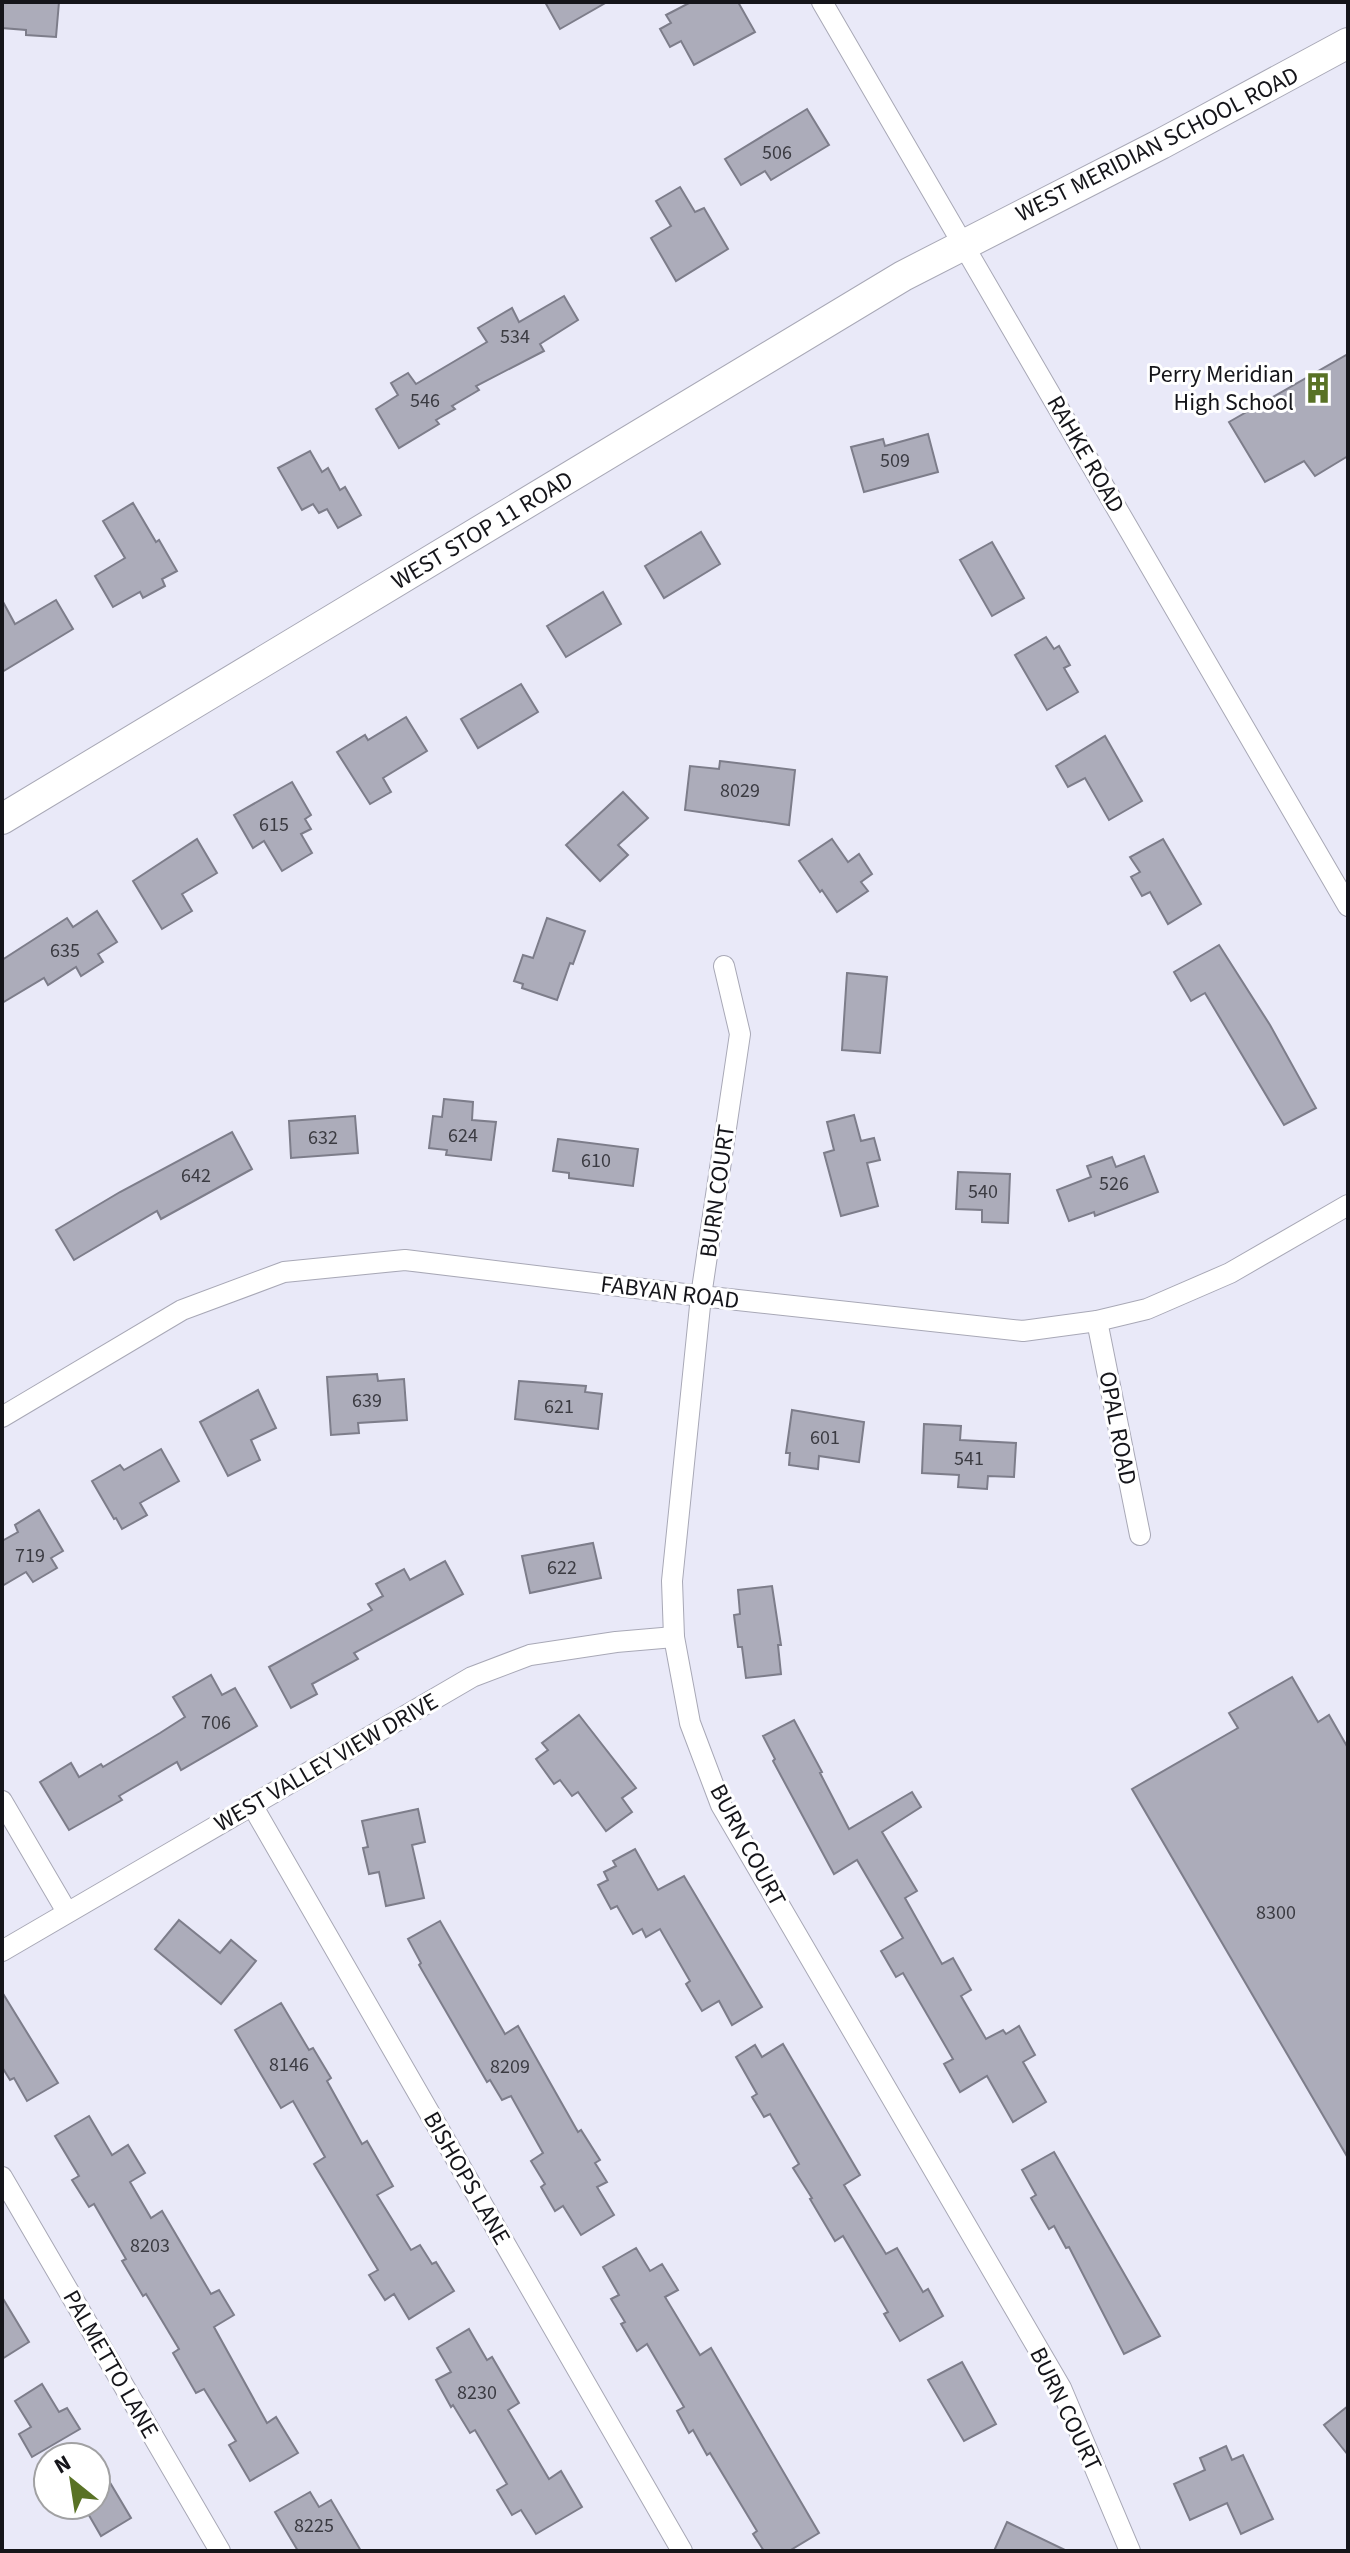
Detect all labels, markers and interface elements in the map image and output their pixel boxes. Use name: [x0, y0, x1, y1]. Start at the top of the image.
street label: WEST MERIDIAN SCHOOL ROAD: [1010, 58, 1305, 231]
house number: 506: [762, 139, 792, 167]
house number: 534: [500, 323, 530, 351]
place label: Perry Meridian High School: [1148, 357, 1294, 420]
building icon: Perry Meridian High School: [1301, 371, 1335, 405]
house number: 546: [410, 387, 440, 415]
street label: RAHKE ROAD: [1038, 389, 1133, 520]
house number: 509: [880, 447, 910, 475]
street label: WEST STOP 11 ROAD: [385, 462, 580, 599]
house number: 8029: [720, 777, 760, 805]
house number: 615: [259, 811, 289, 839]
house number: 635: [50, 937, 80, 965]
house number: 624: [448, 1122, 478, 1150]
street label: BURN COURT: [691, 1122, 744, 1260]
house number: 632: [308, 1124, 338, 1152]
house number: 610: [581, 1147, 611, 1175]
house number: 642: [181, 1162, 211, 1190]
house number: 526: [1099, 1170, 1129, 1198]
house number: 540: [968, 1178, 998, 1206]
street label: FABYAN ROAD: [599, 1267, 741, 1318]
street label: OPAL ROAD: [1089, 1368, 1146, 1488]
house number: 639: [352, 1387, 382, 1415]
house number: 621: [544, 1393, 574, 1421]
house number: 601: [810, 1424, 840, 1452]
house number: 541: [954, 1445, 984, 1473]
house number: 719: [15, 1542, 45, 1570]
house number: 622: [547, 1554, 577, 1582]
street label: WEST VALLEY VIEW DRIVE: [208, 1684, 445, 1841]
house number: 706: [201, 1709, 231, 1737]
street label: BURN COURT: [701, 1778, 795, 1913]
house number: 8300: [1256, 1899, 1296, 1927]
house number: 8146: [269, 2051, 309, 2079]
house number: 8209: [490, 2053, 530, 2081]
street label: BISHOPS LANE: [414, 2105, 519, 2251]
house number: 8203: [130, 2232, 170, 2260]
street label: PALMETTO LANE: [54, 2284, 167, 2445]
street label: BURN COURT: [1020, 2341, 1111, 2477]
house number: 8230: [457, 2379, 497, 2407]
north arrow: [32, 2441, 112, 2521]
text: N: [48, 2447, 77, 2482]
house number: 8225: [294, 2512, 334, 2540]

